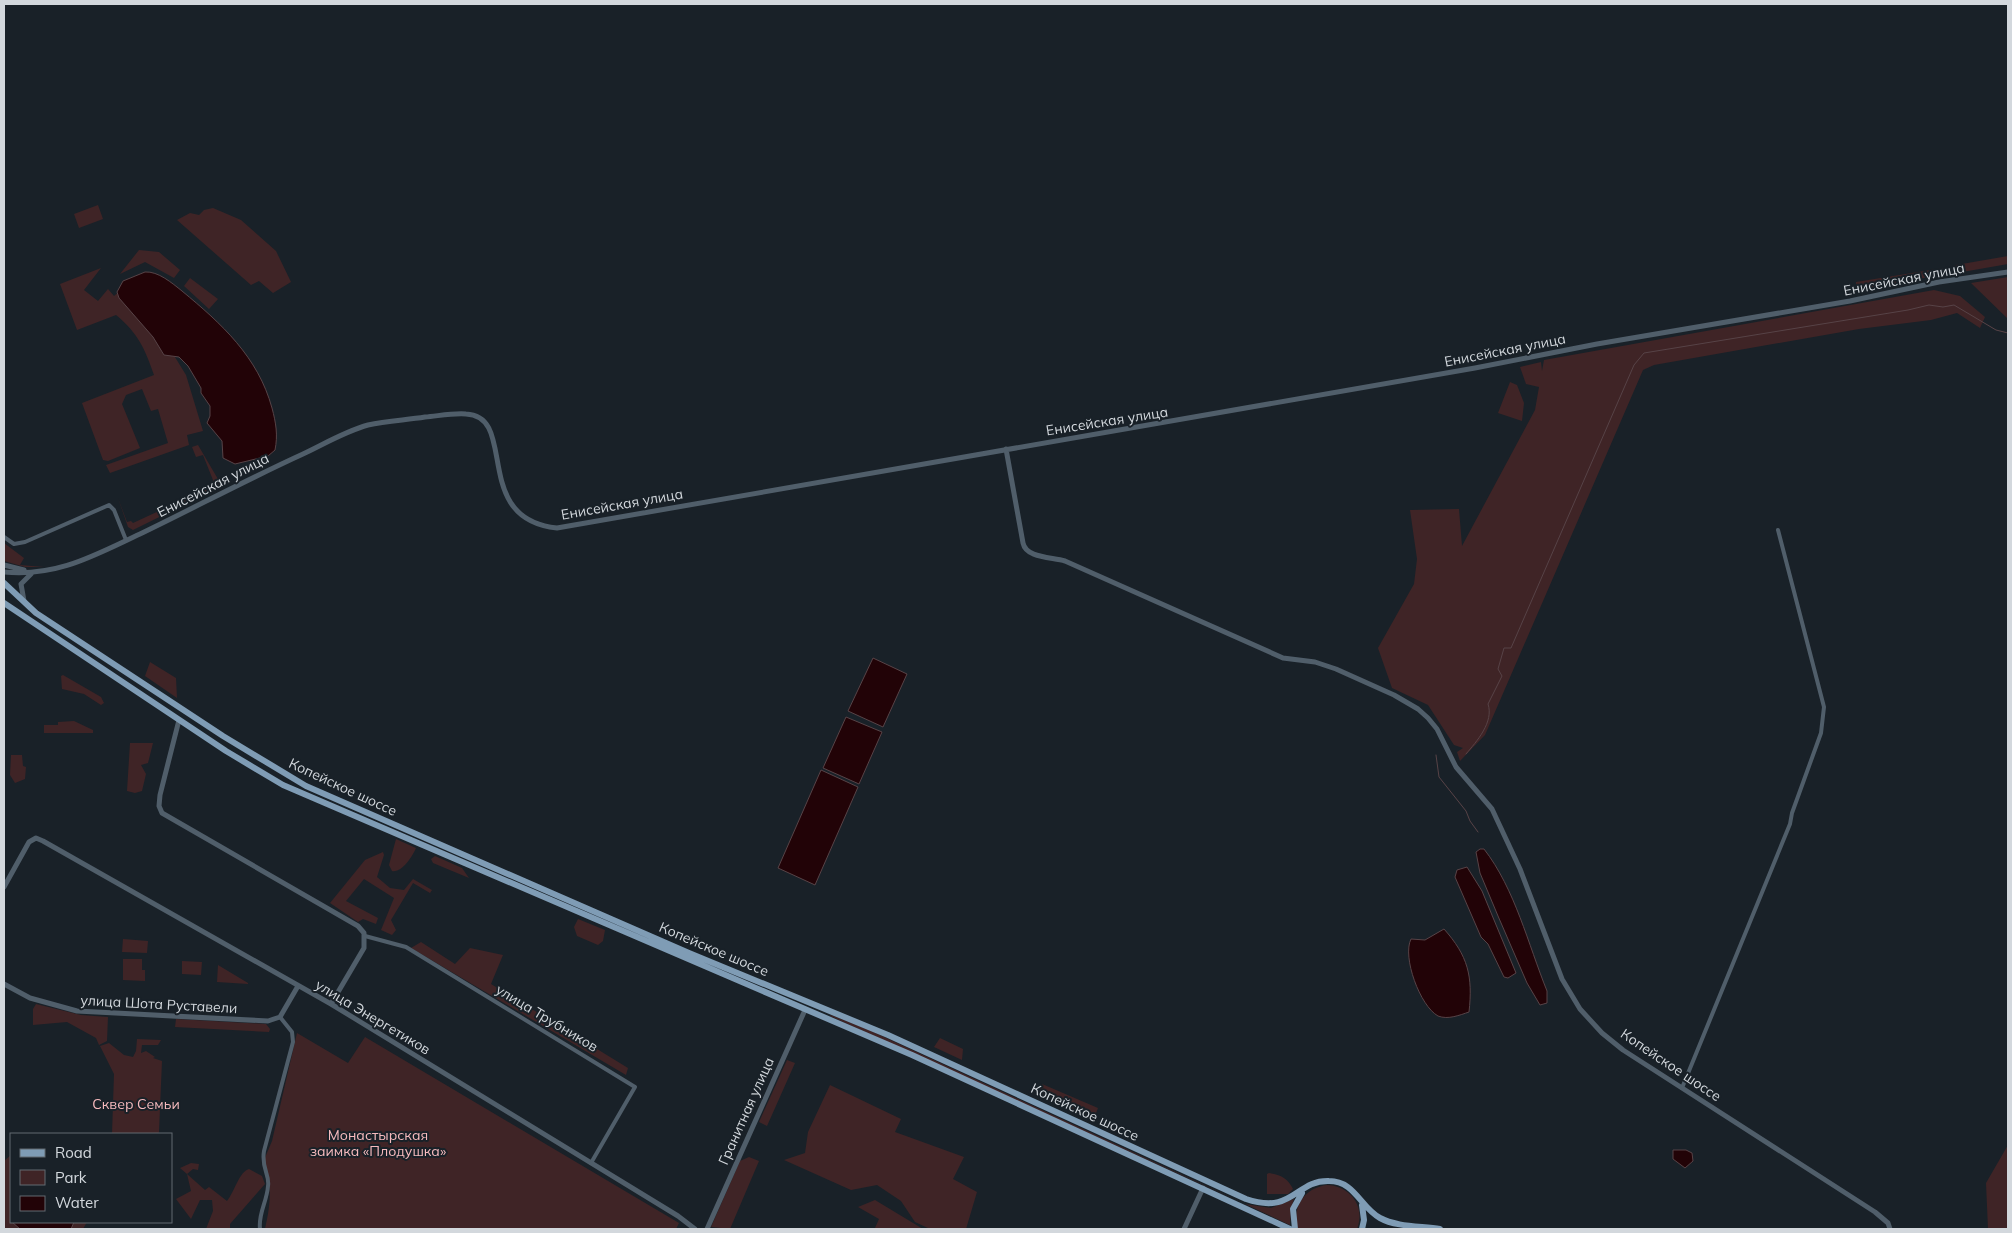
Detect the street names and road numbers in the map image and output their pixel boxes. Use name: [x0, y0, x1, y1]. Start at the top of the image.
street label: Енисейская улица: [1842, 258, 1966, 300]
street label: Енисейская улица: [1443, 329, 1567, 371]
street label: Енисейская улица: [1045, 402, 1169, 440]
street label: Енисейская улица: [154, 449, 272, 521]
street label: Енисейская улица: [560, 484, 684, 524]
street label: Копейское шоссе: [286, 754, 400, 820]
street label: Копейское шоссе: [657, 918, 772, 980]
street label: улица Энергетиков: [312, 976, 434, 1059]
street label: улица Трубников: [493, 980, 602, 1056]
street label: улица Шота Руставели: [80, 991, 238, 1017]
street label: Копейское шоссе: [1617, 1025, 1725, 1105]
street label: Гранитная улица: [714, 1054, 778, 1168]
street label: Копейское шоссе: [1028, 1079, 1142, 1145]

